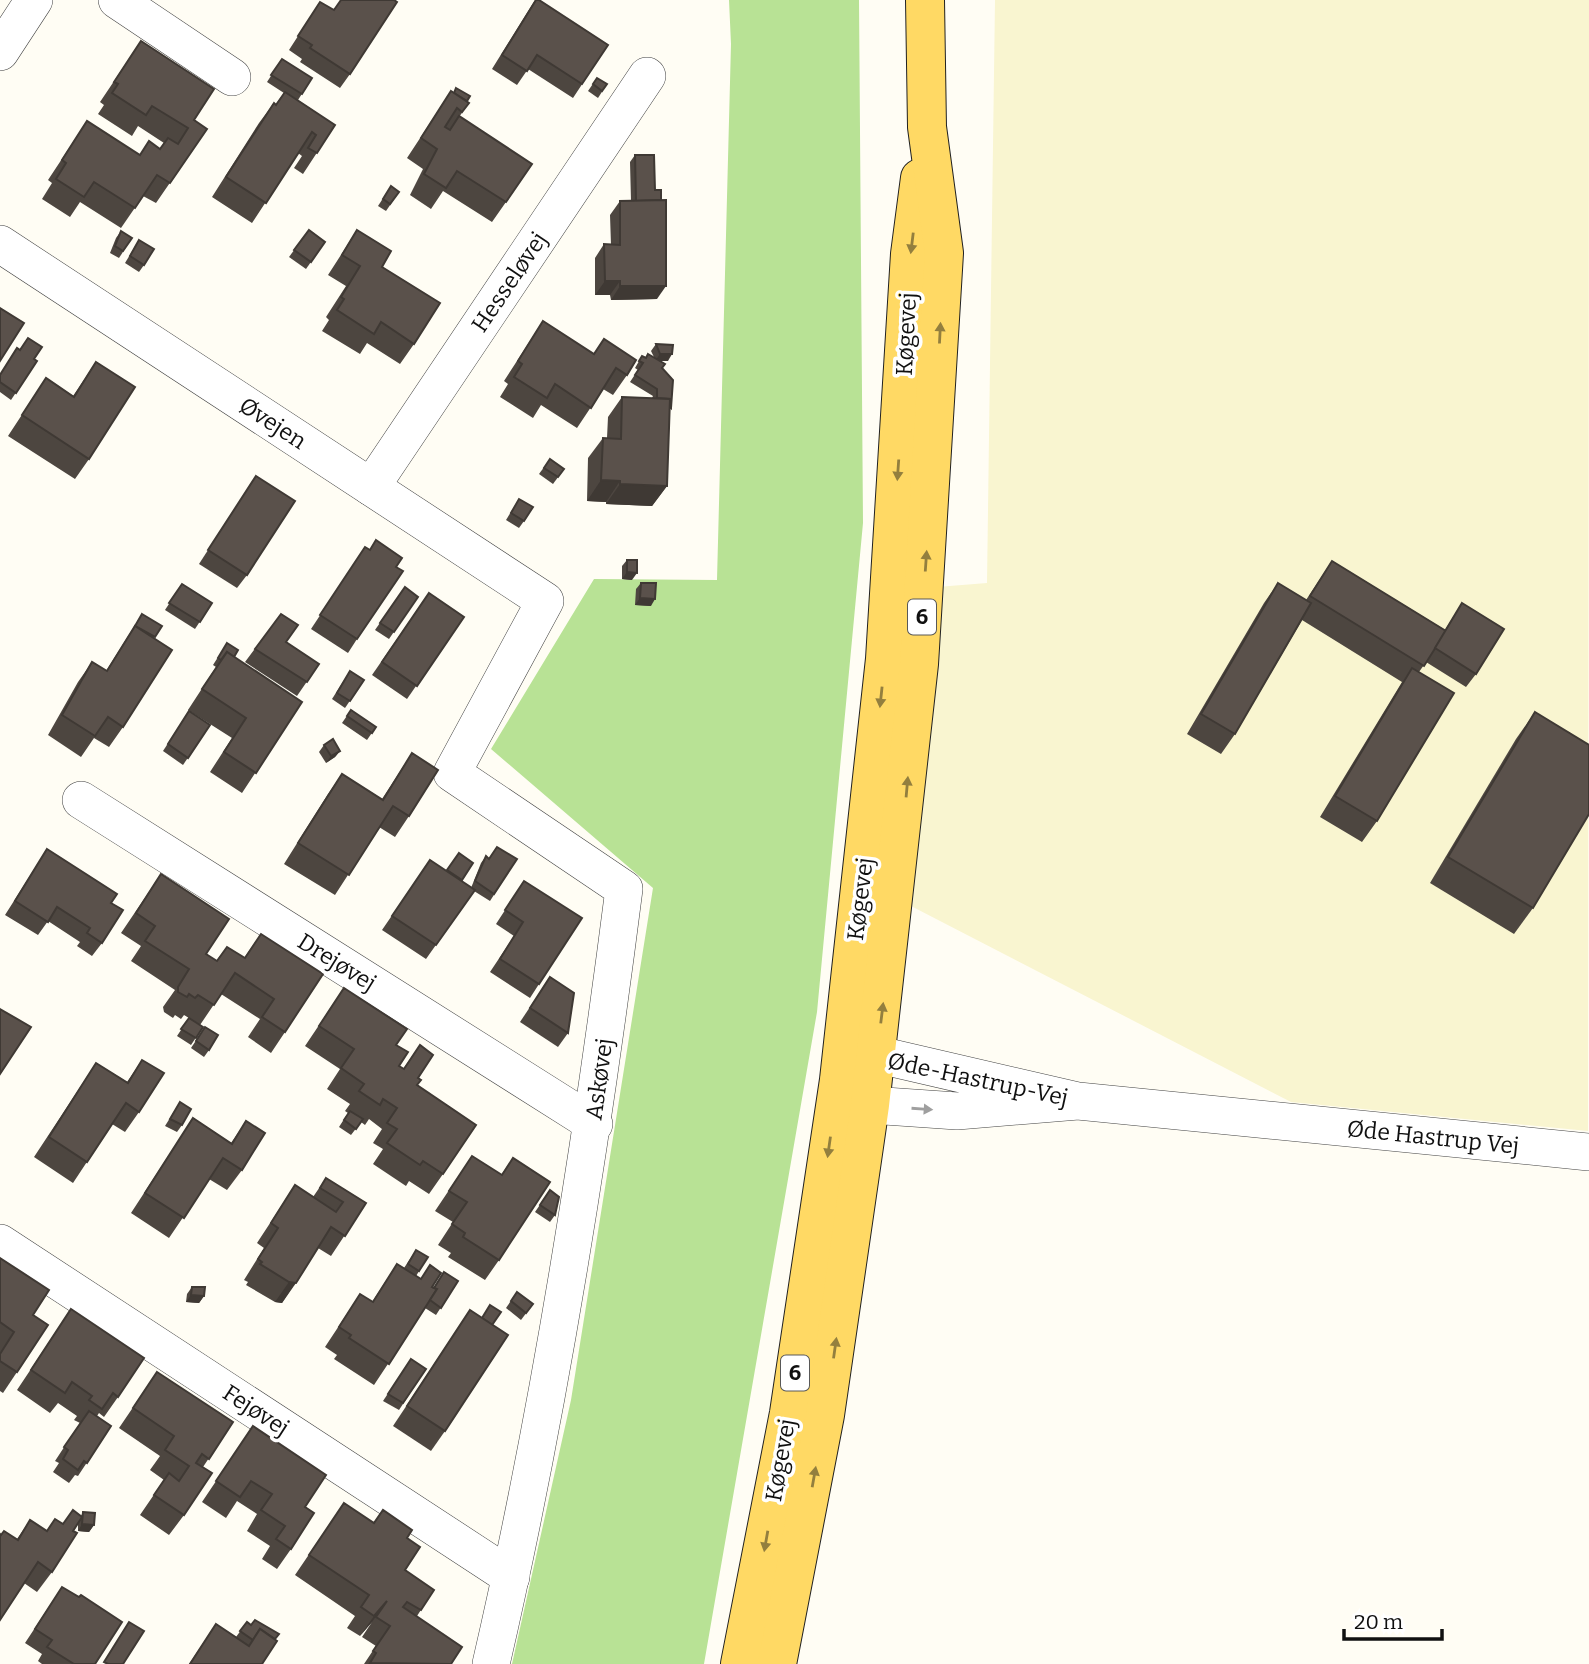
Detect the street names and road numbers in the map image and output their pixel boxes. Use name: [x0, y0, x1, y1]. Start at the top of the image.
street label: Hesseløvej: [465, 227, 553, 337]
street label: Køgevej: [890, 292, 922, 376]
street label: Øvejen: [234, 391, 312, 455]
road number: 6: [908, 600, 936, 634]
street label: Køgevej: [841, 856, 879, 942]
street label: Drejøvej: [293, 927, 381, 997]
street label: Askøvej: [579, 1036, 619, 1122]
street label: Øde-Hastrup-Vej: [885, 1046, 1071, 1112]
street label: Øde Hastrup Vej: [1346, 1114, 1520, 1160]
road number: 6: [781, 1356, 809, 1390]
street label: Fejøvej: [218, 1378, 294, 1442]
street label: Køgevej: [759, 1416, 801, 1504]

